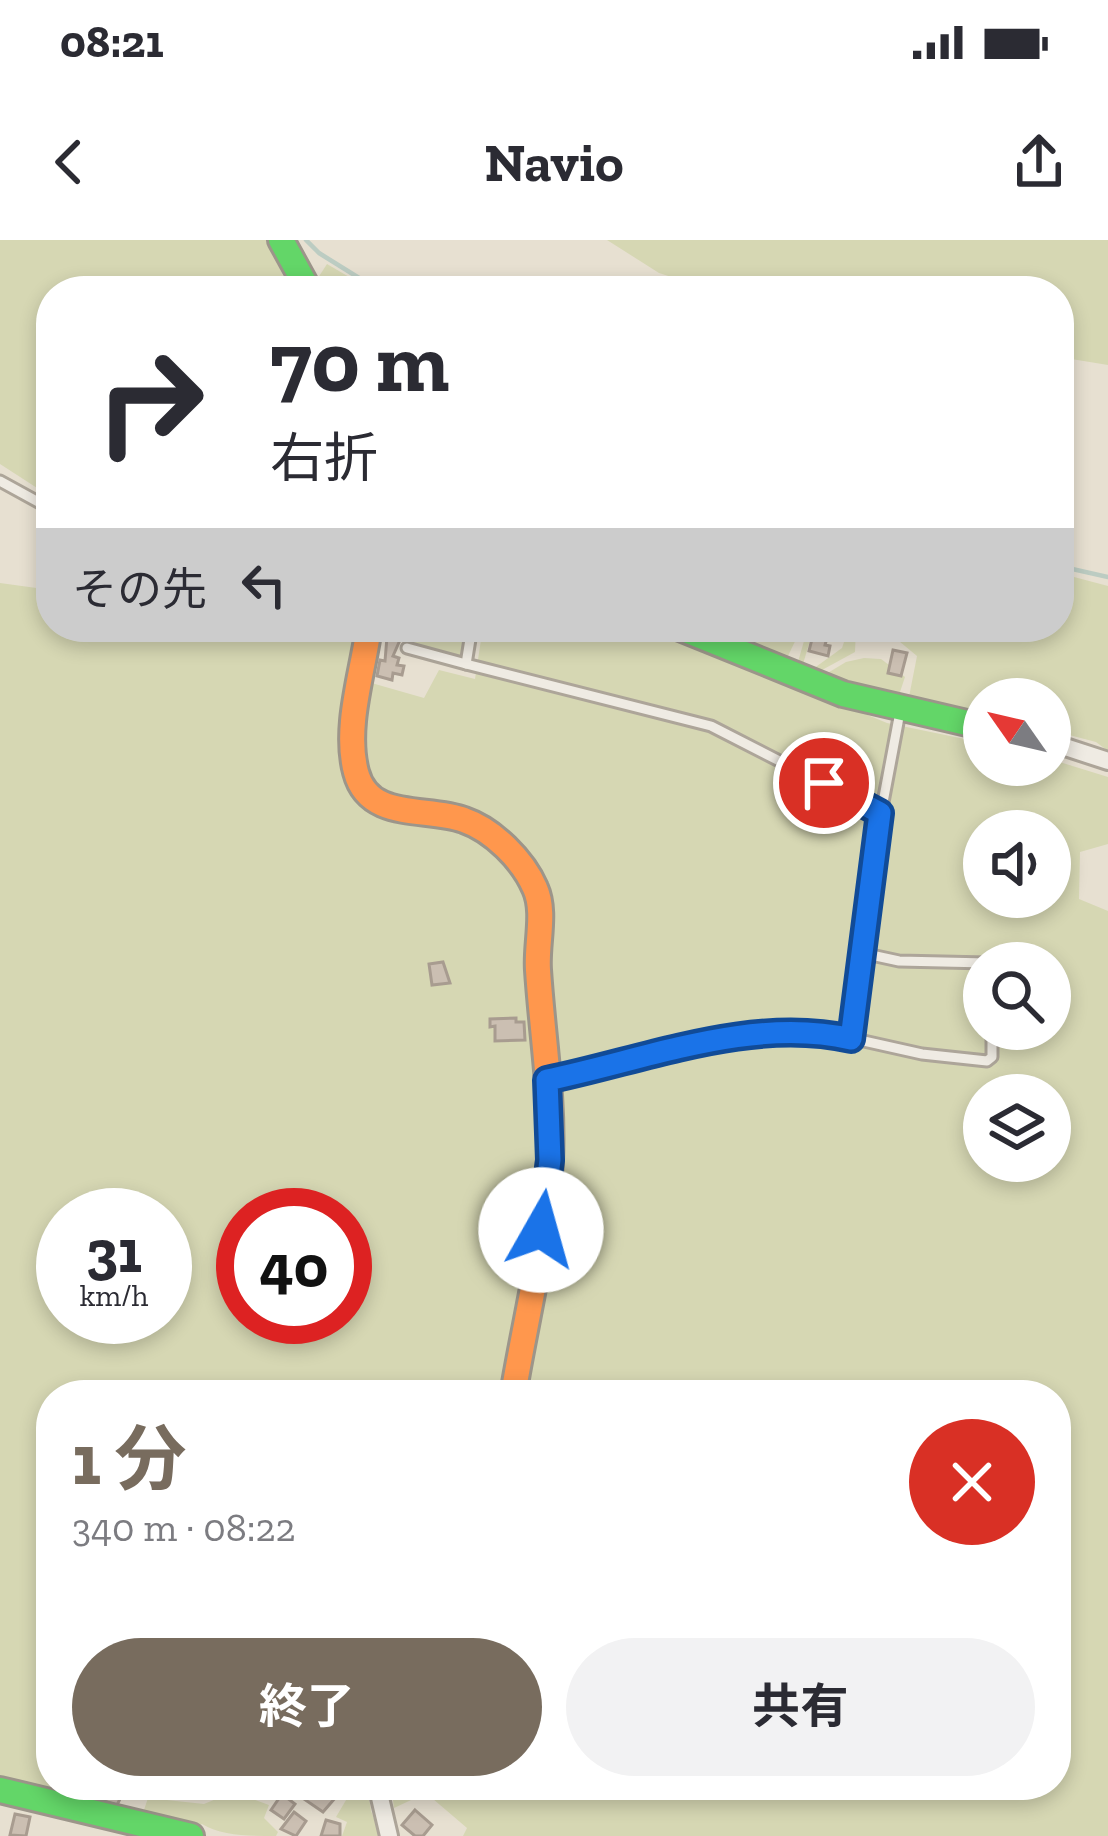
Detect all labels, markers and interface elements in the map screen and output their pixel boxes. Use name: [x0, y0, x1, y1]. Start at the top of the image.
text: 08:21: [60, 15, 164, 69]
icon: back: [36, 129, 102, 195]
icon: share: [1006, 129, 1072, 195]
text: Navio: [485, 130, 623, 195]
text: 70 m: [270, 312, 449, 413]
icon: right: [72, 324, 228, 480]
text: 右折: [270, 426, 378, 491]
icon: left: [231, 552, 297, 618]
text: その先: [72, 563, 207, 617]
north arrow: [963, 678, 1071, 786]
map controls: [963, 678, 1071, 1182]
pin: [773, 732, 875, 834]
icon: arrive: [791, 750, 857, 816]
button: sound: [963, 810, 1071, 918]
button: search: [963, 942, 1071, 1050]
button: layers: [963, 1074, 1071, 1182]
position arrow: [478, 1167, 604, 1293]
speed limit sign: 40: [216, 1188, 372, 1344]
text: 31: [86, 1215, 142, 1287]
text: km/h: [80, 1278, 148, 1314]
text: 1 分: [72, 1416, 187, 1502]
button: close: [909, 1419, 1035, 1545]
text: 340 m · 08:22: [72, 1504, 296, 1551]
button: 終了: [72, 1638, 542, 1776]
button: 共有: [566, 1638, 1035, 1776]

